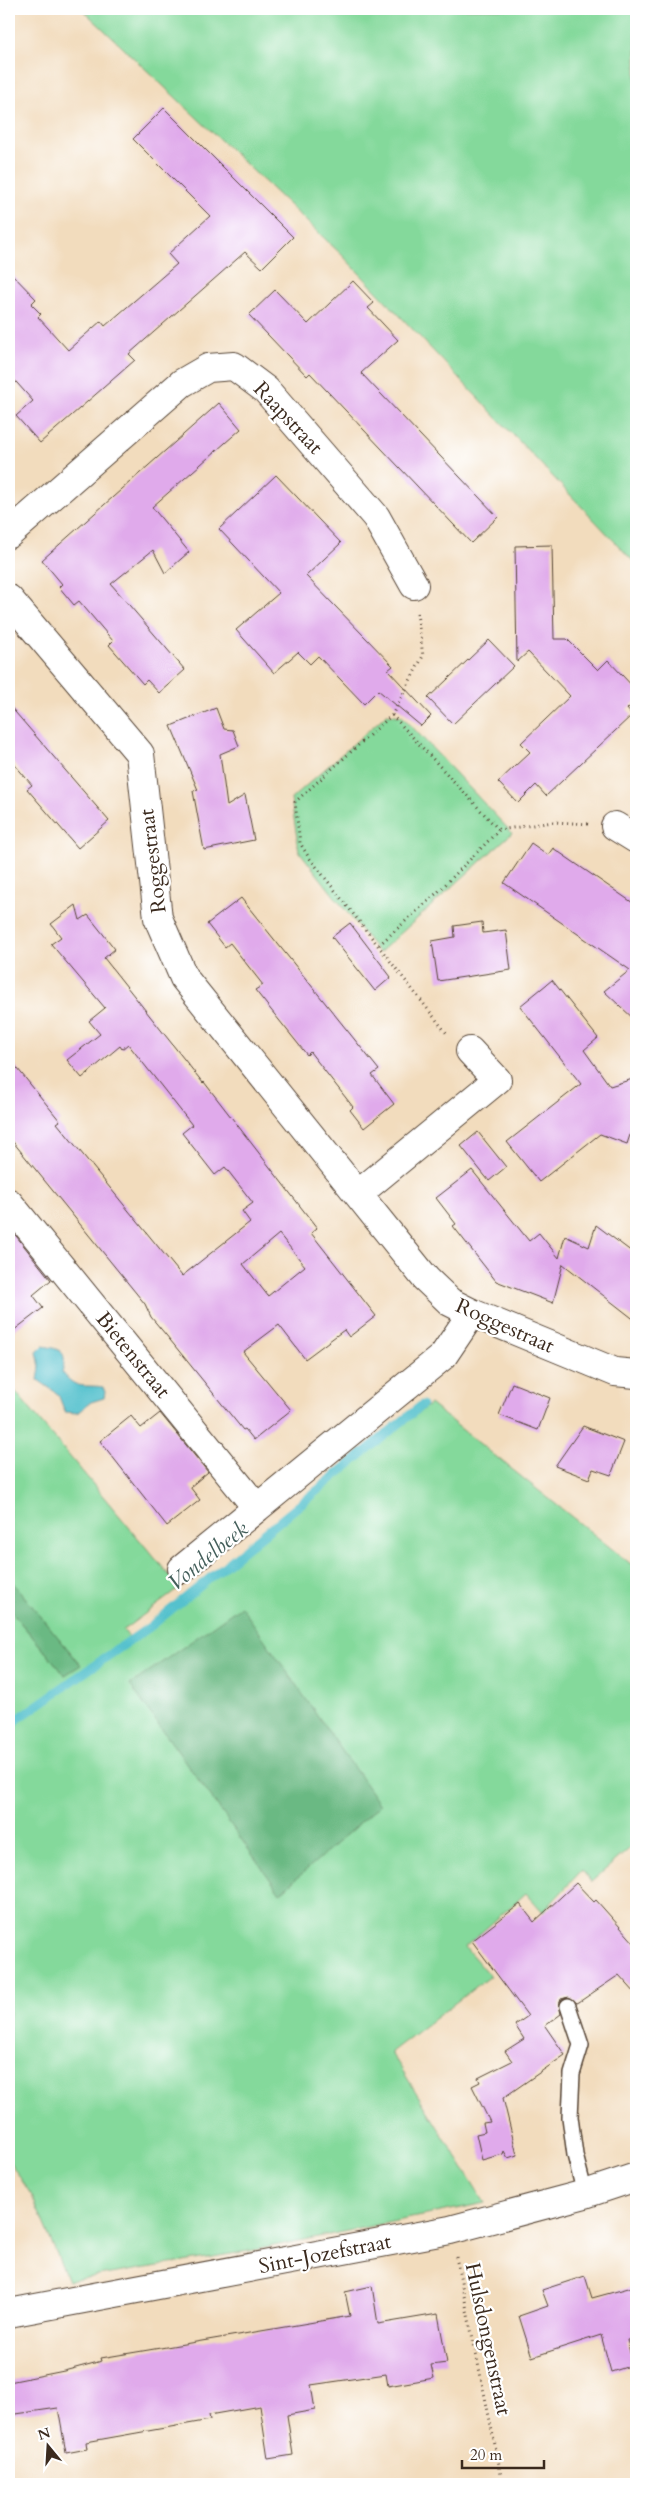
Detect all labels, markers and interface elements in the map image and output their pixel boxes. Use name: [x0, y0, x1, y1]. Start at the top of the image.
street label: Raapstraat: [247, 375, 330, 461]
street label: Roggestraat: [132, 807, 174, 915]
street label: Roggestraat: [451, 1291, 559, 1361]
street label: Bietenstraat: [89, 1305, 177, 1405]
water label: Vondelbeek: [161, 1514, 255, 1598]
street label: Sint-Jozefstraat: [256, 2227, 394, 2281]
street label: Hulsdongenstraat: [458, 2260, 518, 2418]
north arrow: [22, 2420, 72, 2470]
text: N: [35, 2423, 53, 2445]
scale bar: [462, 2438, 545, 2470]
text: 20 m: [470, 2445, 502, 2465]

